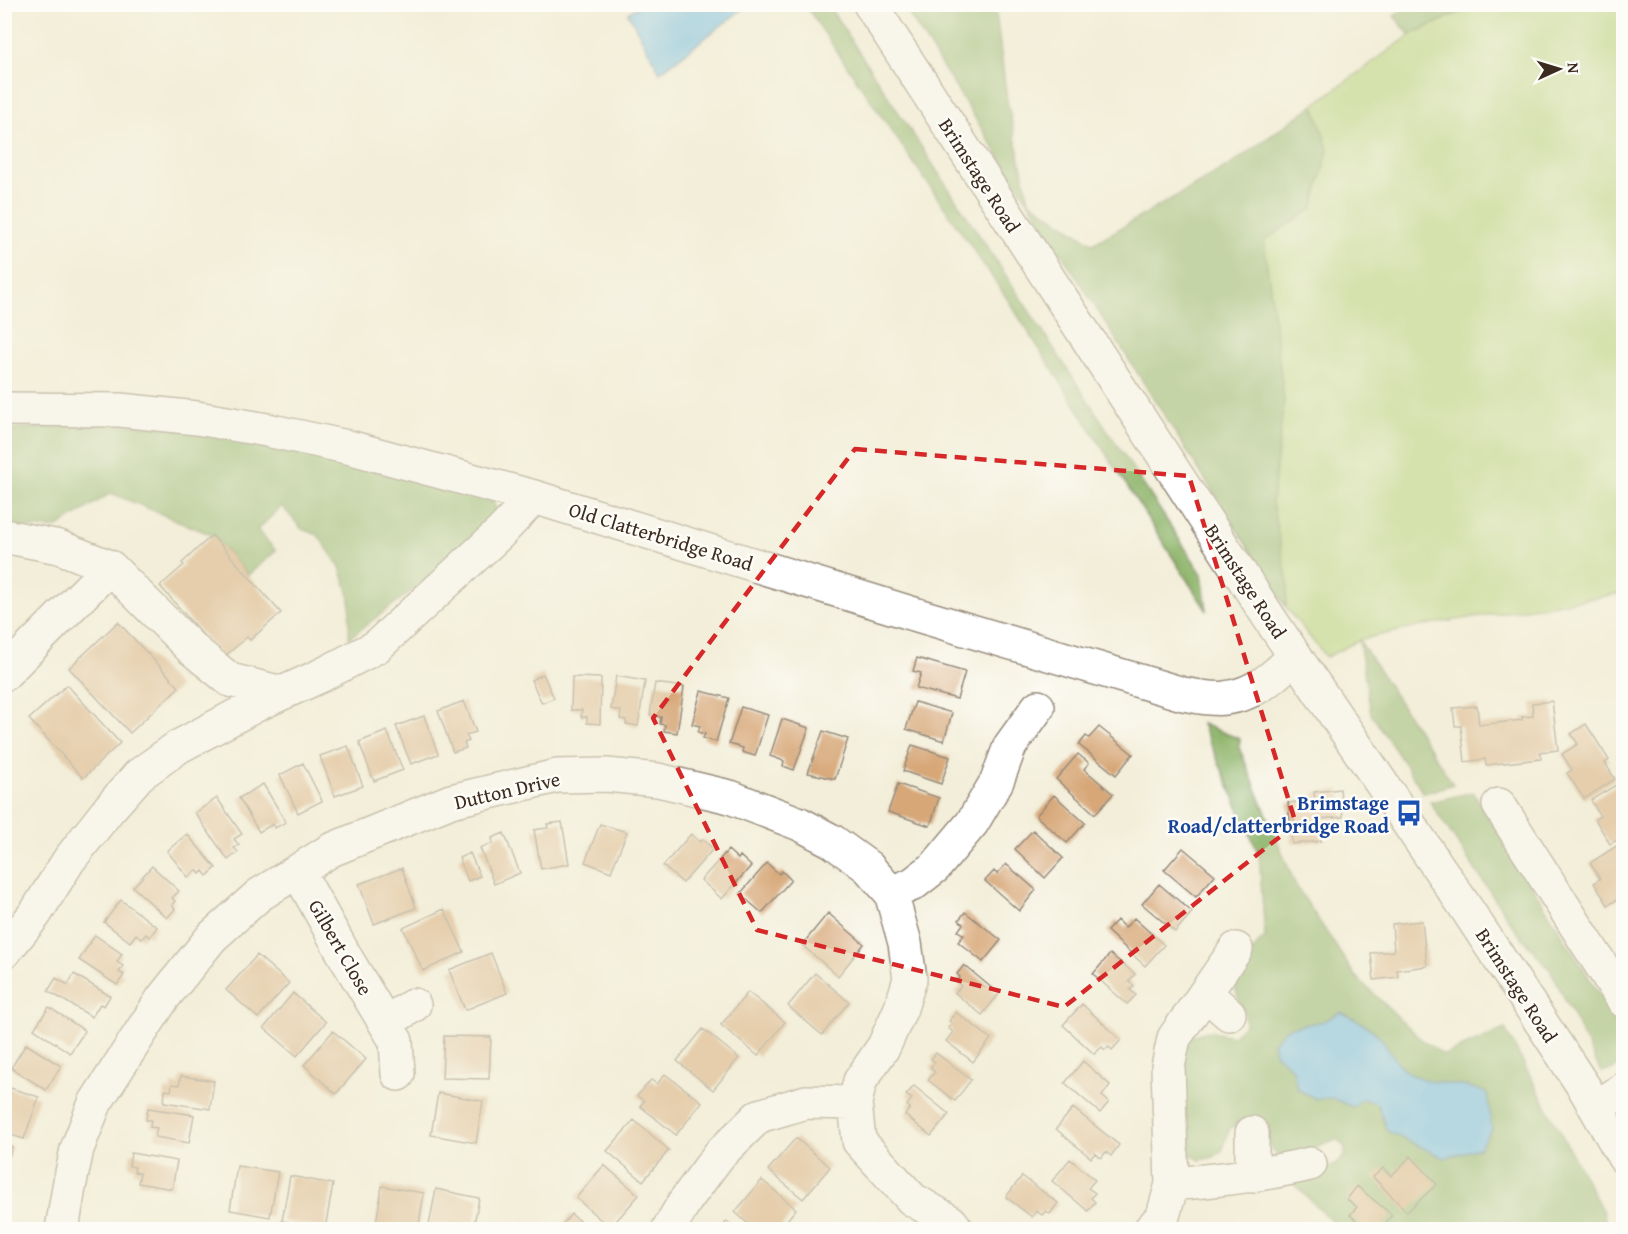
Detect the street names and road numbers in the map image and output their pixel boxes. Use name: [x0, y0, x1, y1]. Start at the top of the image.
street label: Brimstage Road: [932, 112, 1028, 238]
street label: Old Clatterbridge Road: [565, 494, 757, 578]
street label: Brimstage Road: [1198, 518, 1294, 644]
street label: Dutton Drive: [451, 764, 563, 816]
street label: Gilbert Close: [302, 894, 380, 1000]
street label: Brimstage Road: [1469, 922, 1565, 1048]

